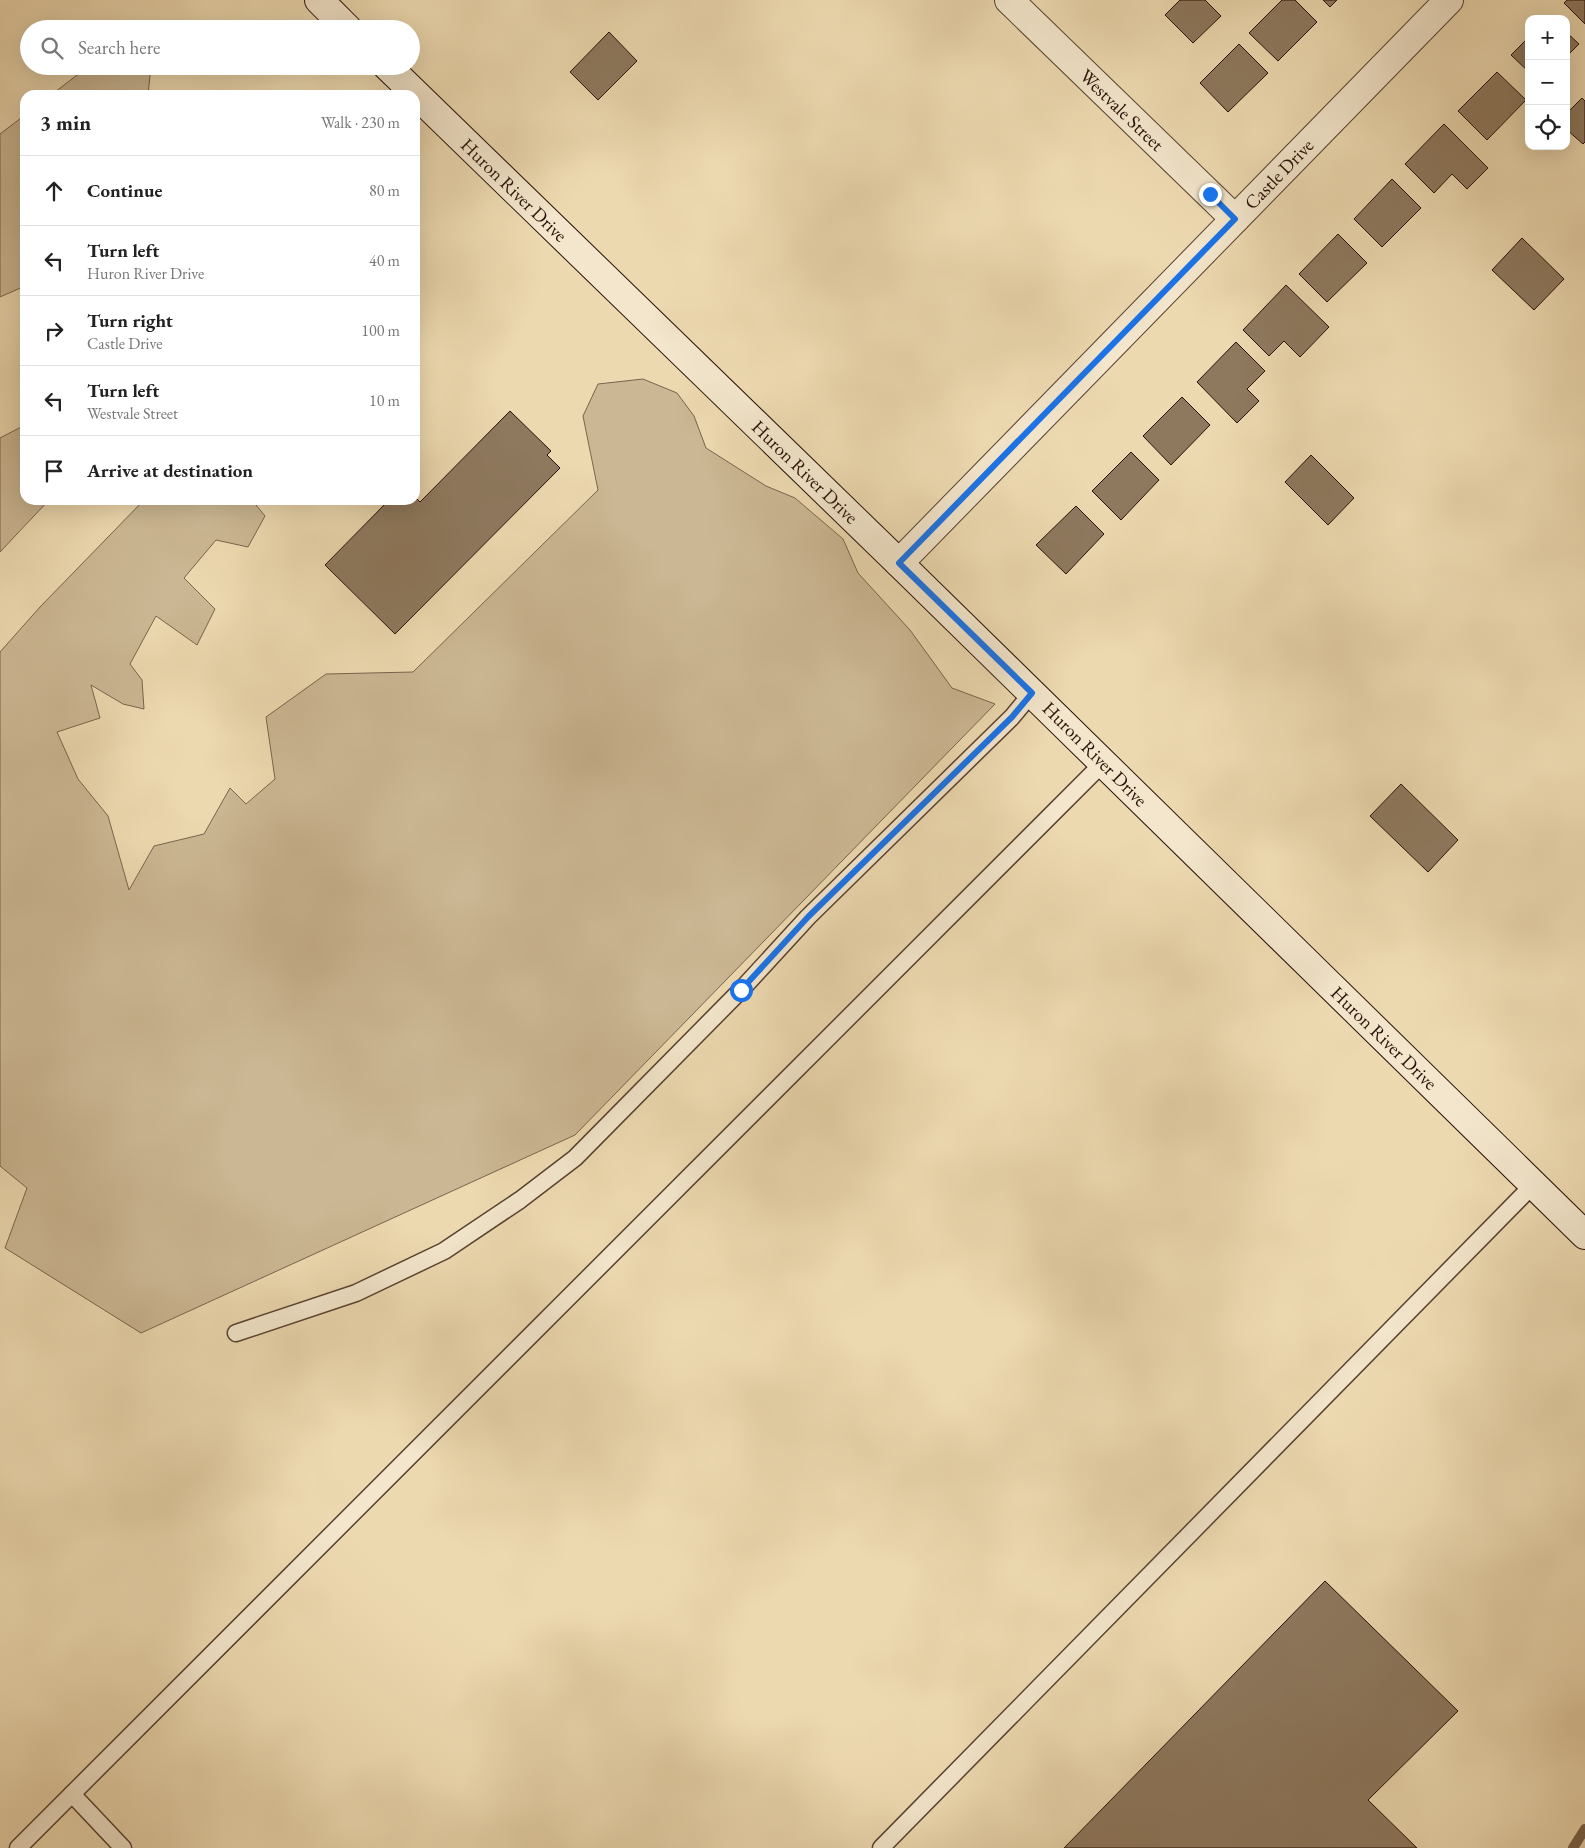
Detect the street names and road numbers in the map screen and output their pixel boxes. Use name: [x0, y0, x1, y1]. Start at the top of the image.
street label: Westvale Street: [1074, 63, 1170, 157]
street label: Huron River Drive: [455, 133, 573, 247]
street label: Castle Drive: [1239, 133, 1319, 215]
street label: Huron River Drive: [746, 415, 864, 529]
street label: Huron River Drive: [1037, 696, 1153, 812]
street label: Huron River Drive: [1325, 981, 1443, 1095]

